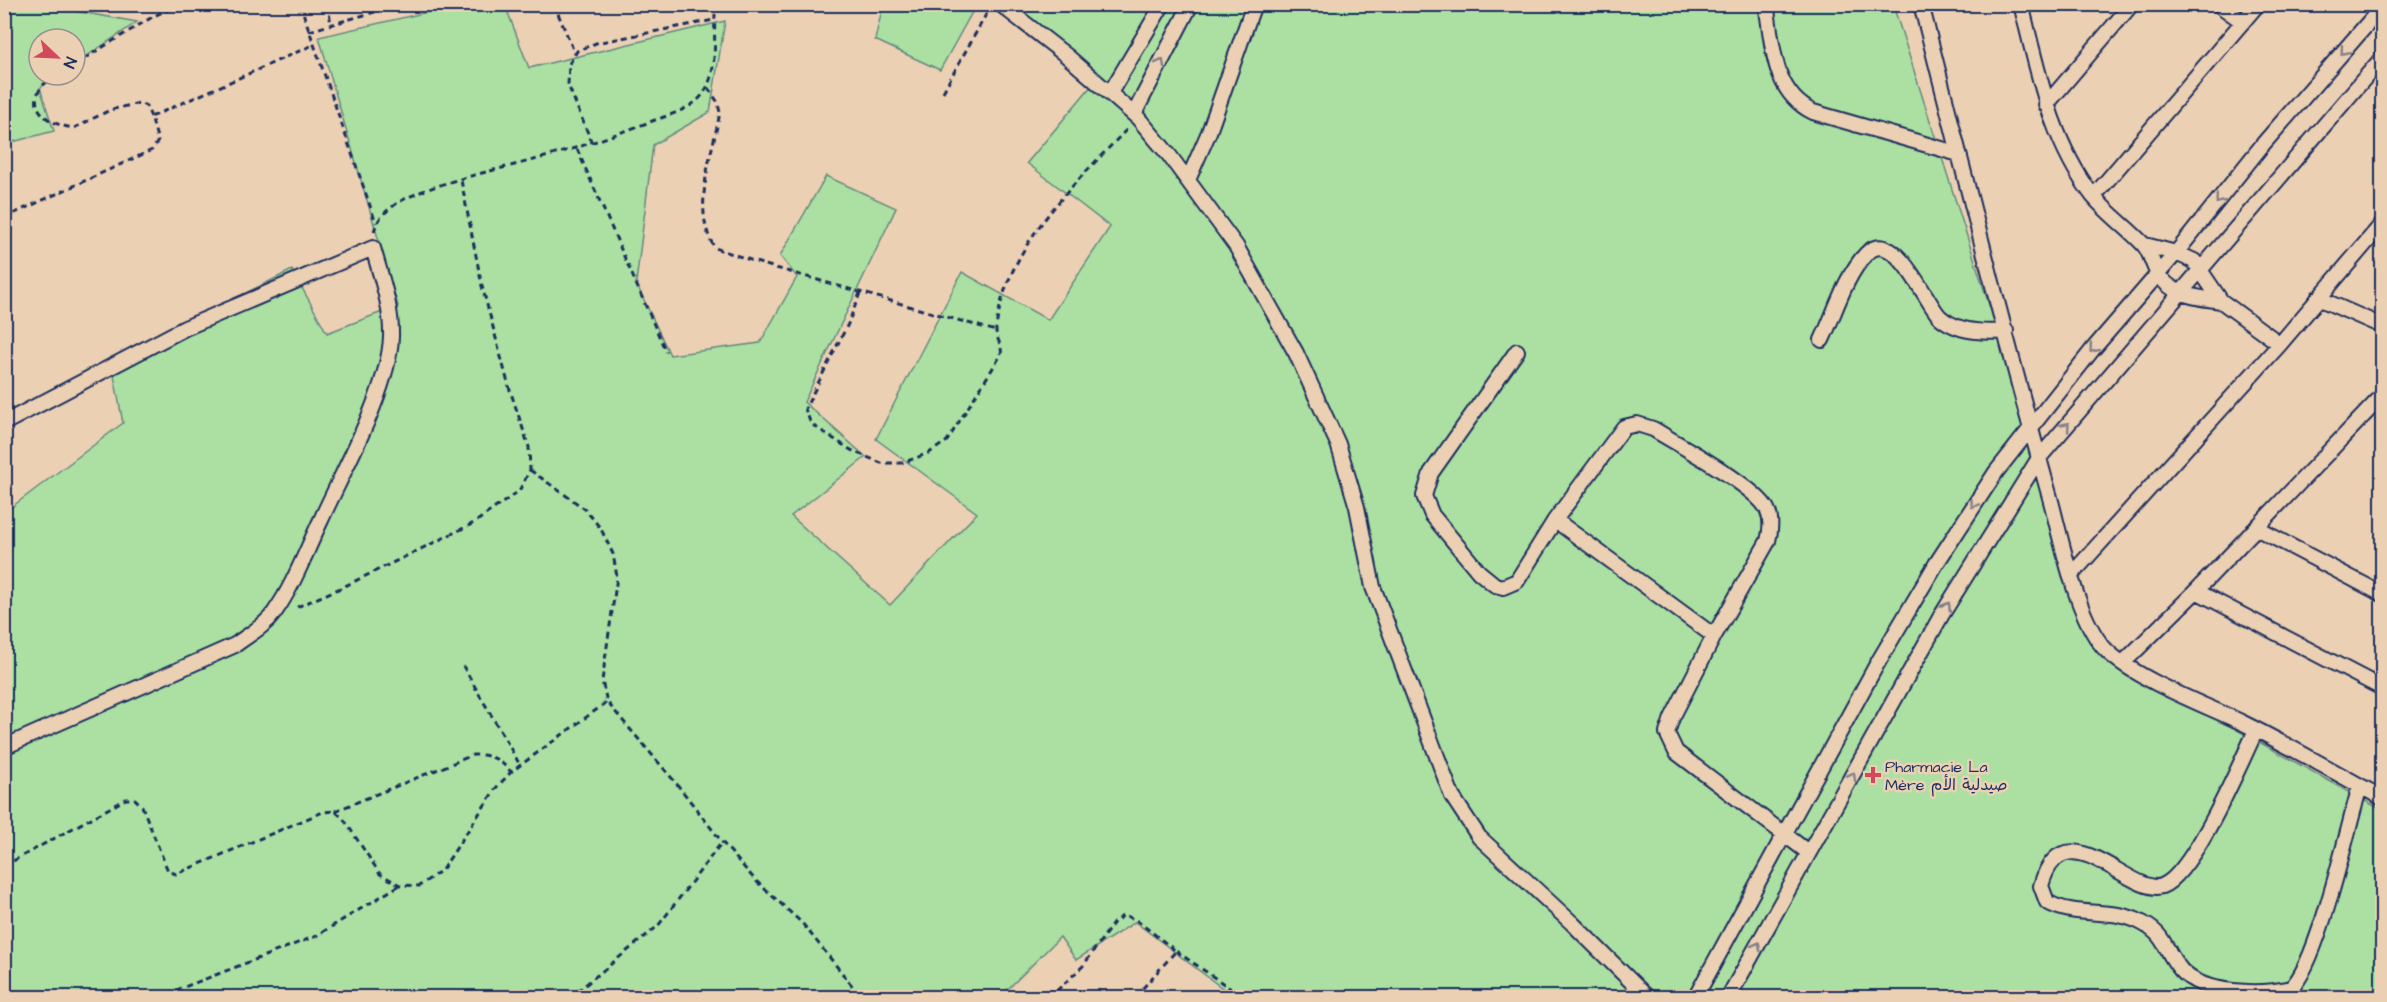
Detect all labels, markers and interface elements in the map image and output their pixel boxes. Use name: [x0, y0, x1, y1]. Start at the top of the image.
north arrow: [27, 27, 87, 87]
one-way arrow: [2340, 44, 2351, 55]
text: N: [58, 54, 82, 71]
one-way arrow: [1154, 58, 1165, 69]
one-way arrow: [2215, 193, 2226, 204]
one-way arrow: [2089, 342, 2100, 353]
one-way arrow: [2059, 422, 2070, 433]
one-way arrow: [1970, 497, 1981, 508]
one-way arrow: [1940, 602, 1952, 612]
place label: Pharmacie La Mère صيدلية الأم: [1885, 756, 2007, 797]
marker: Pharmacie La Mère صيدلية الأم: [1866, 768, 1880, 782]
one-way arrow: [1845, 772, 1856, 782]
one-way arrow: [1750, 942, 1761, 953]

